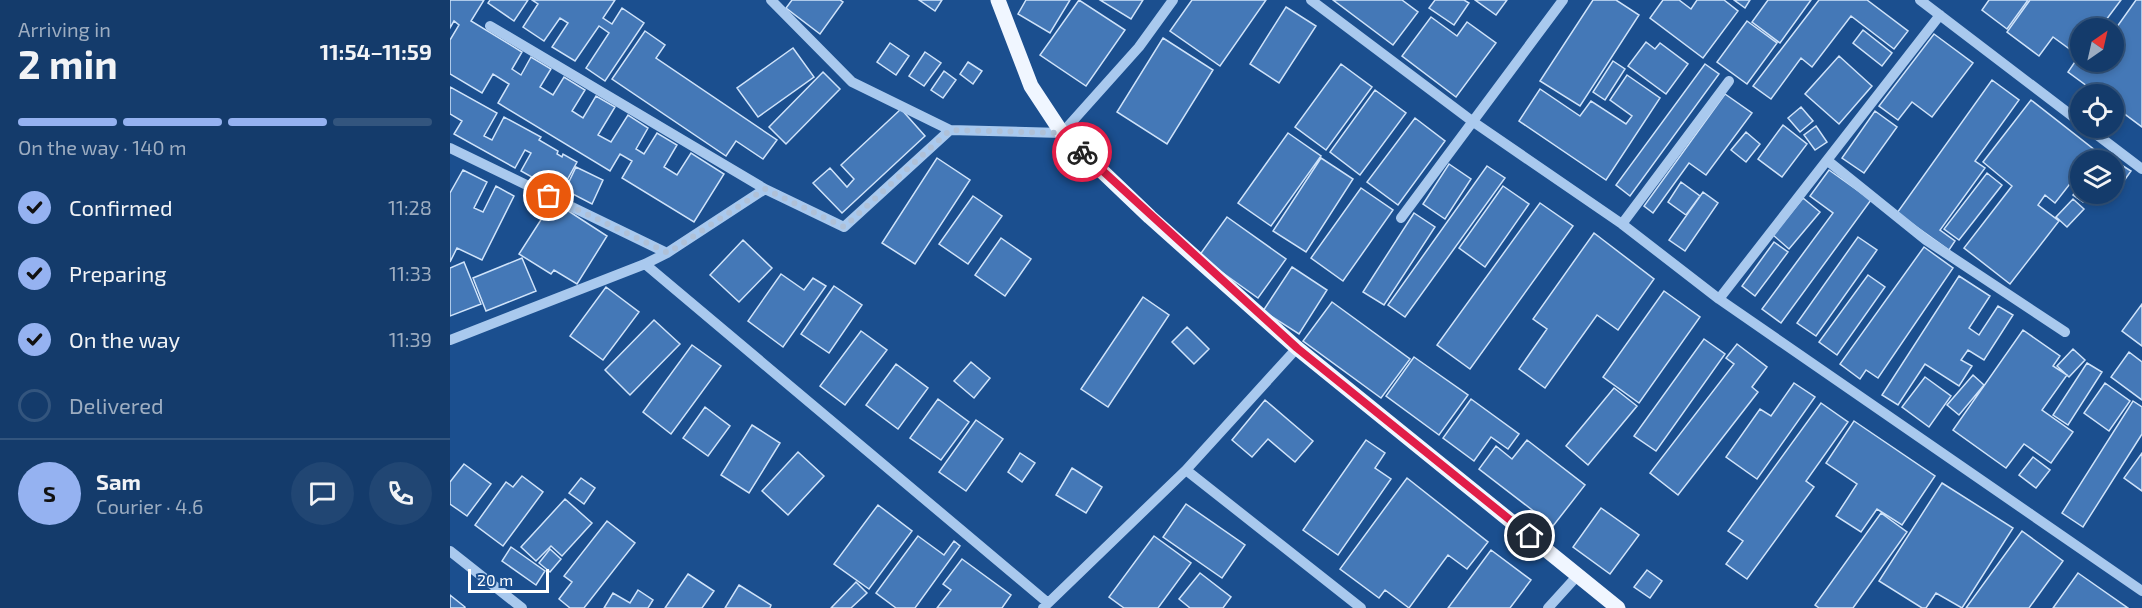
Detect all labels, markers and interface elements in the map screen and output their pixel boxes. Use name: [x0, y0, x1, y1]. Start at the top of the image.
text: Arriving in: [18, 17, 111, 41]
north arrow: [2070, 18, 2124, 72]
map controls: [2070, 18, 2124, 204]
text: 11:54–11:59: [320, 38, 432, 64]
text: 2 min: [18, 40, 118, 87]
button: locate: [2070, 84, 2124, 138]
courier: [1052, 122, 1112, 182]
text: On the way · 140 m: [18, 135, 187, 159]
icon: bike: [1066, 136, 1099, 169]
button: layers: [2070, 150, 2124, 204]
pin: [523, 170, 574, 221]
icon: bag: [532, 179, 565, 212]
icon: check: [18, 191, 51, 224]
text: Confirmed: [69, 194, 173, 220]
text: 11:28: [388, 195, 432, 219]
icon: check: [18, 257, 51, 290]
text: Preparing: [69, 260, 167, 286]
text: 11:33: [389, 261, 432, 285]
icon: check: [18, 323, 51, 356]
text: On the way: [69, 326, 180, 352]
text: 11:39: [389, 327, 432, 351]
text: Delivered: [69, 392, 164, 418]
button: chat: [291, 462, 354, 525]
button: phone: [369, 462, 432, 525]
text: Sam: [96, 468, 141, 494]
text: S: [43, 480, 56, 506]
text: Courier · 4.6: [96, 494, 203, 518]
pin: [1504, 510, 1555, 561]
icon: home: [1513, 519, 1546, 552]
scale bar: [468, 566, 549, 594]
text: 20 m: [477, 570, 513, 589]

